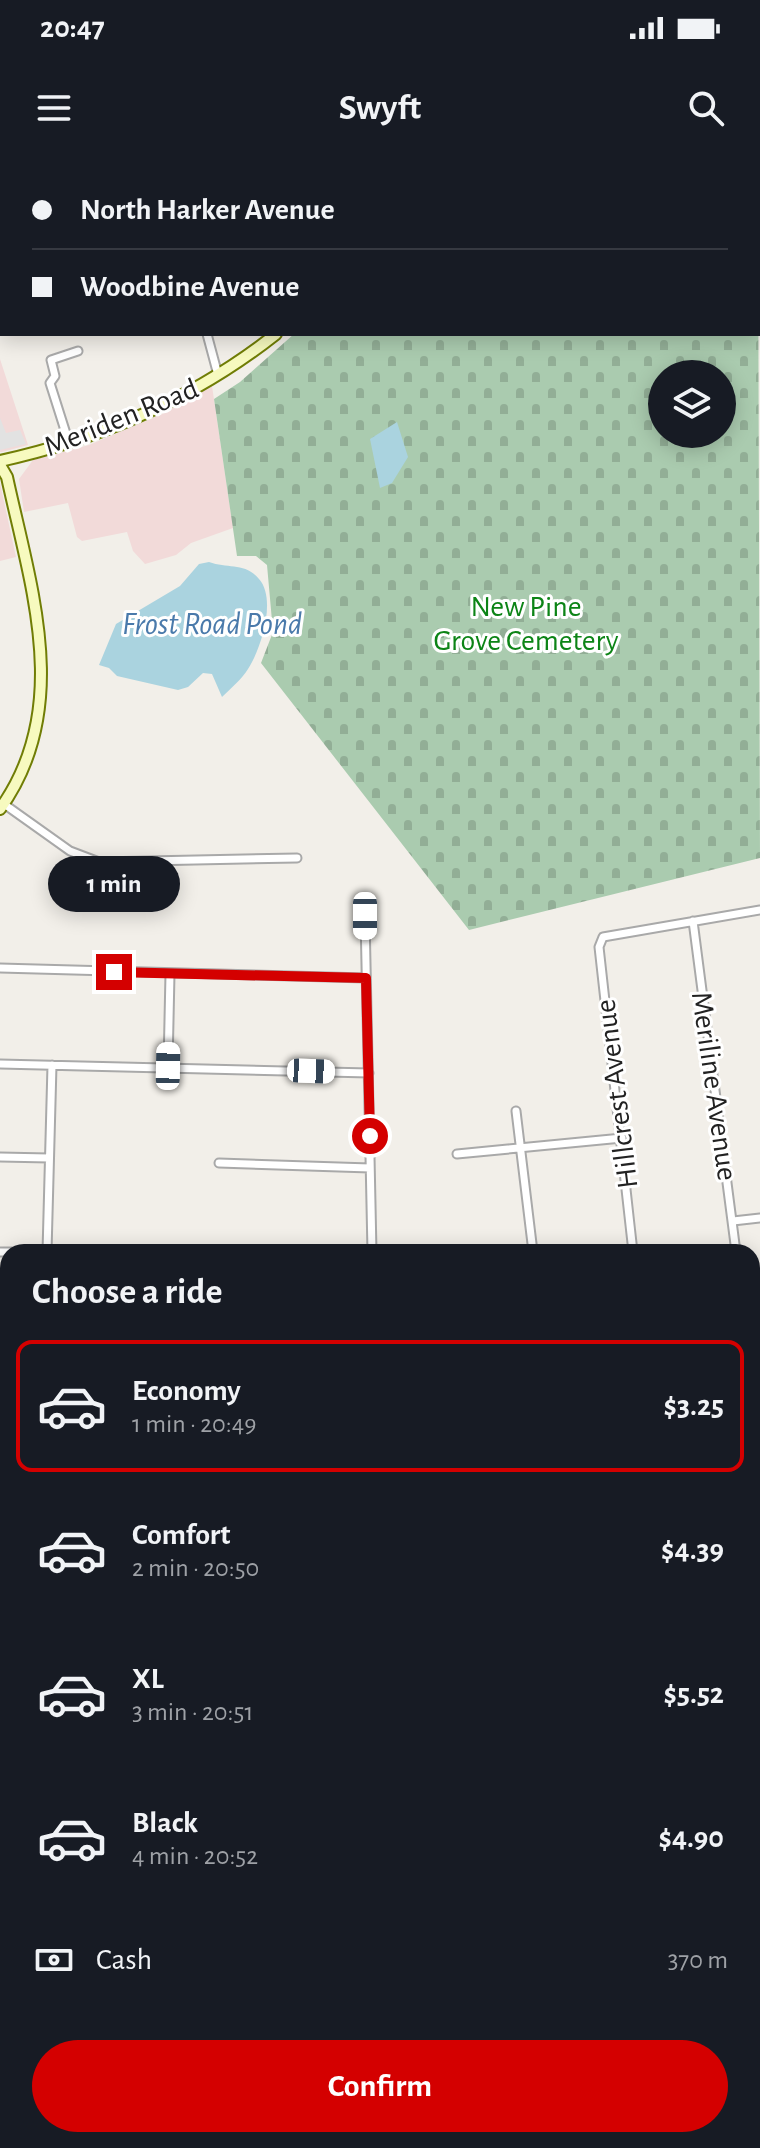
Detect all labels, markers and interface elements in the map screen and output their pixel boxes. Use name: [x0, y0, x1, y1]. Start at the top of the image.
text: 20:47: [40, 13, 105, 43]
icon: menu: [32, 86, 76, 130]
icon: search: [684, 86, 728, 130]
text: Swyft: [339, 90, 421, 126]
text: North Harker Avenue: [80, 195, 335, 225]
text: Woodbine Avenue: [80, 272, 299, 302]
map controls: [648, 360, 736, 448]
button: layers: [648, 360, 736, 448]
street label: Meriden Road: [40, 373, 203, 462]
park label: New Pine Grove Cemetery: [434, 592, 619, 656]
water label: Frost Road Pond: [122, 608, 302, 640]
callout: 1 min: [48, 856, 180, 912]
text: 1 min: [87, 871, 141, 897]
car: [353, 892, 377, 940]
route end: [96, 954, 132, 990]
street label: Meriline Avenue: [686, 990, 742, 1182]
street label: Hillcrest Avenue: [590, 998, 643, 1190]
car: [156, 1042, 180, 1090]
car: [287, 1058, 335, 1084]
route start: [352, 1118, 388, 1154]
text: Choose a ride: [32, 1274, 222, 1310]
icon: car: [36, 1370, 108, 1442]
text: Economy: [132, 1376, 241, 1406]
text: $3.25: [664, 1391, 724, 1421]
text: 1 min · 20:49: [132, 1411, 257, 1437]
icon: car: [36, 1514, 108, 1586]
text: Comfort: [132, 1520, 231, 1550]
text: $4.39: [661, 1535, 724, 1565]
text: 2 min · 20:50: [132, 1555, 259, 1581]
icon: car: [36, 1658, 108, 1730]
text: XL: [132, 1664, 164, 1694]
text: $5.52: [664, 1679, 724, 1709]
text: 3 min · 20:51: [132, 1699, 253, 1725]
icon: car: [36, 1802, 108, 1874]
text: Black: [132, 1808, 198, 1838]
text: $4.90: [658, 1823, 724, 1853]
text: 4 min · 20:52: [132, 1843, 258, 1869]
icon: cash: [32, 1938, 76, 1982]
text: Cash: [96, 1945, 152, 1975]
text: 370 m: [668, 1947, 728, 1973]
button: Confirm: [32, 2040, 728, 2132]

